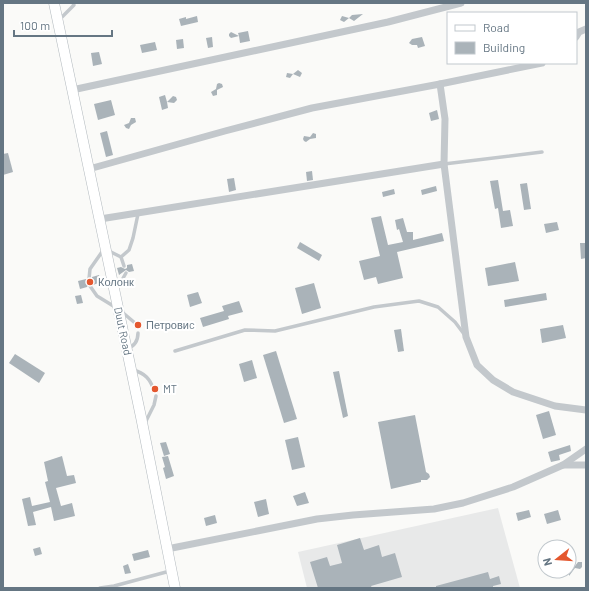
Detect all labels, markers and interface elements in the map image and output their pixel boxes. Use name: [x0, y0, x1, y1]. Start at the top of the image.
scale bar: [14, 12, 112, 38]
legend: [447, 12, 577, 64]
text: 100 m: [20, 18, 50, 32]
text: Road: [483, 20, 510, 34]
text: Building: [483, 40, 525, 54]
place label: Колонк: [98, 275, 134, 288]
marker: Колонк: [85, 277, 95, 287]
street label: Duut Road: [112, 306, 135, 356]
place label: Петровиc: [146, 318, 195, 331]
marker: Петровиc: [133, 320, 143, 330]
place label: MT: [163, 382, 177, 395]
marker: MT: [150, 384, 160, 394]
north arrow: [537, 539, 577, 579]
text: N: [540, 557, 554, 567]

